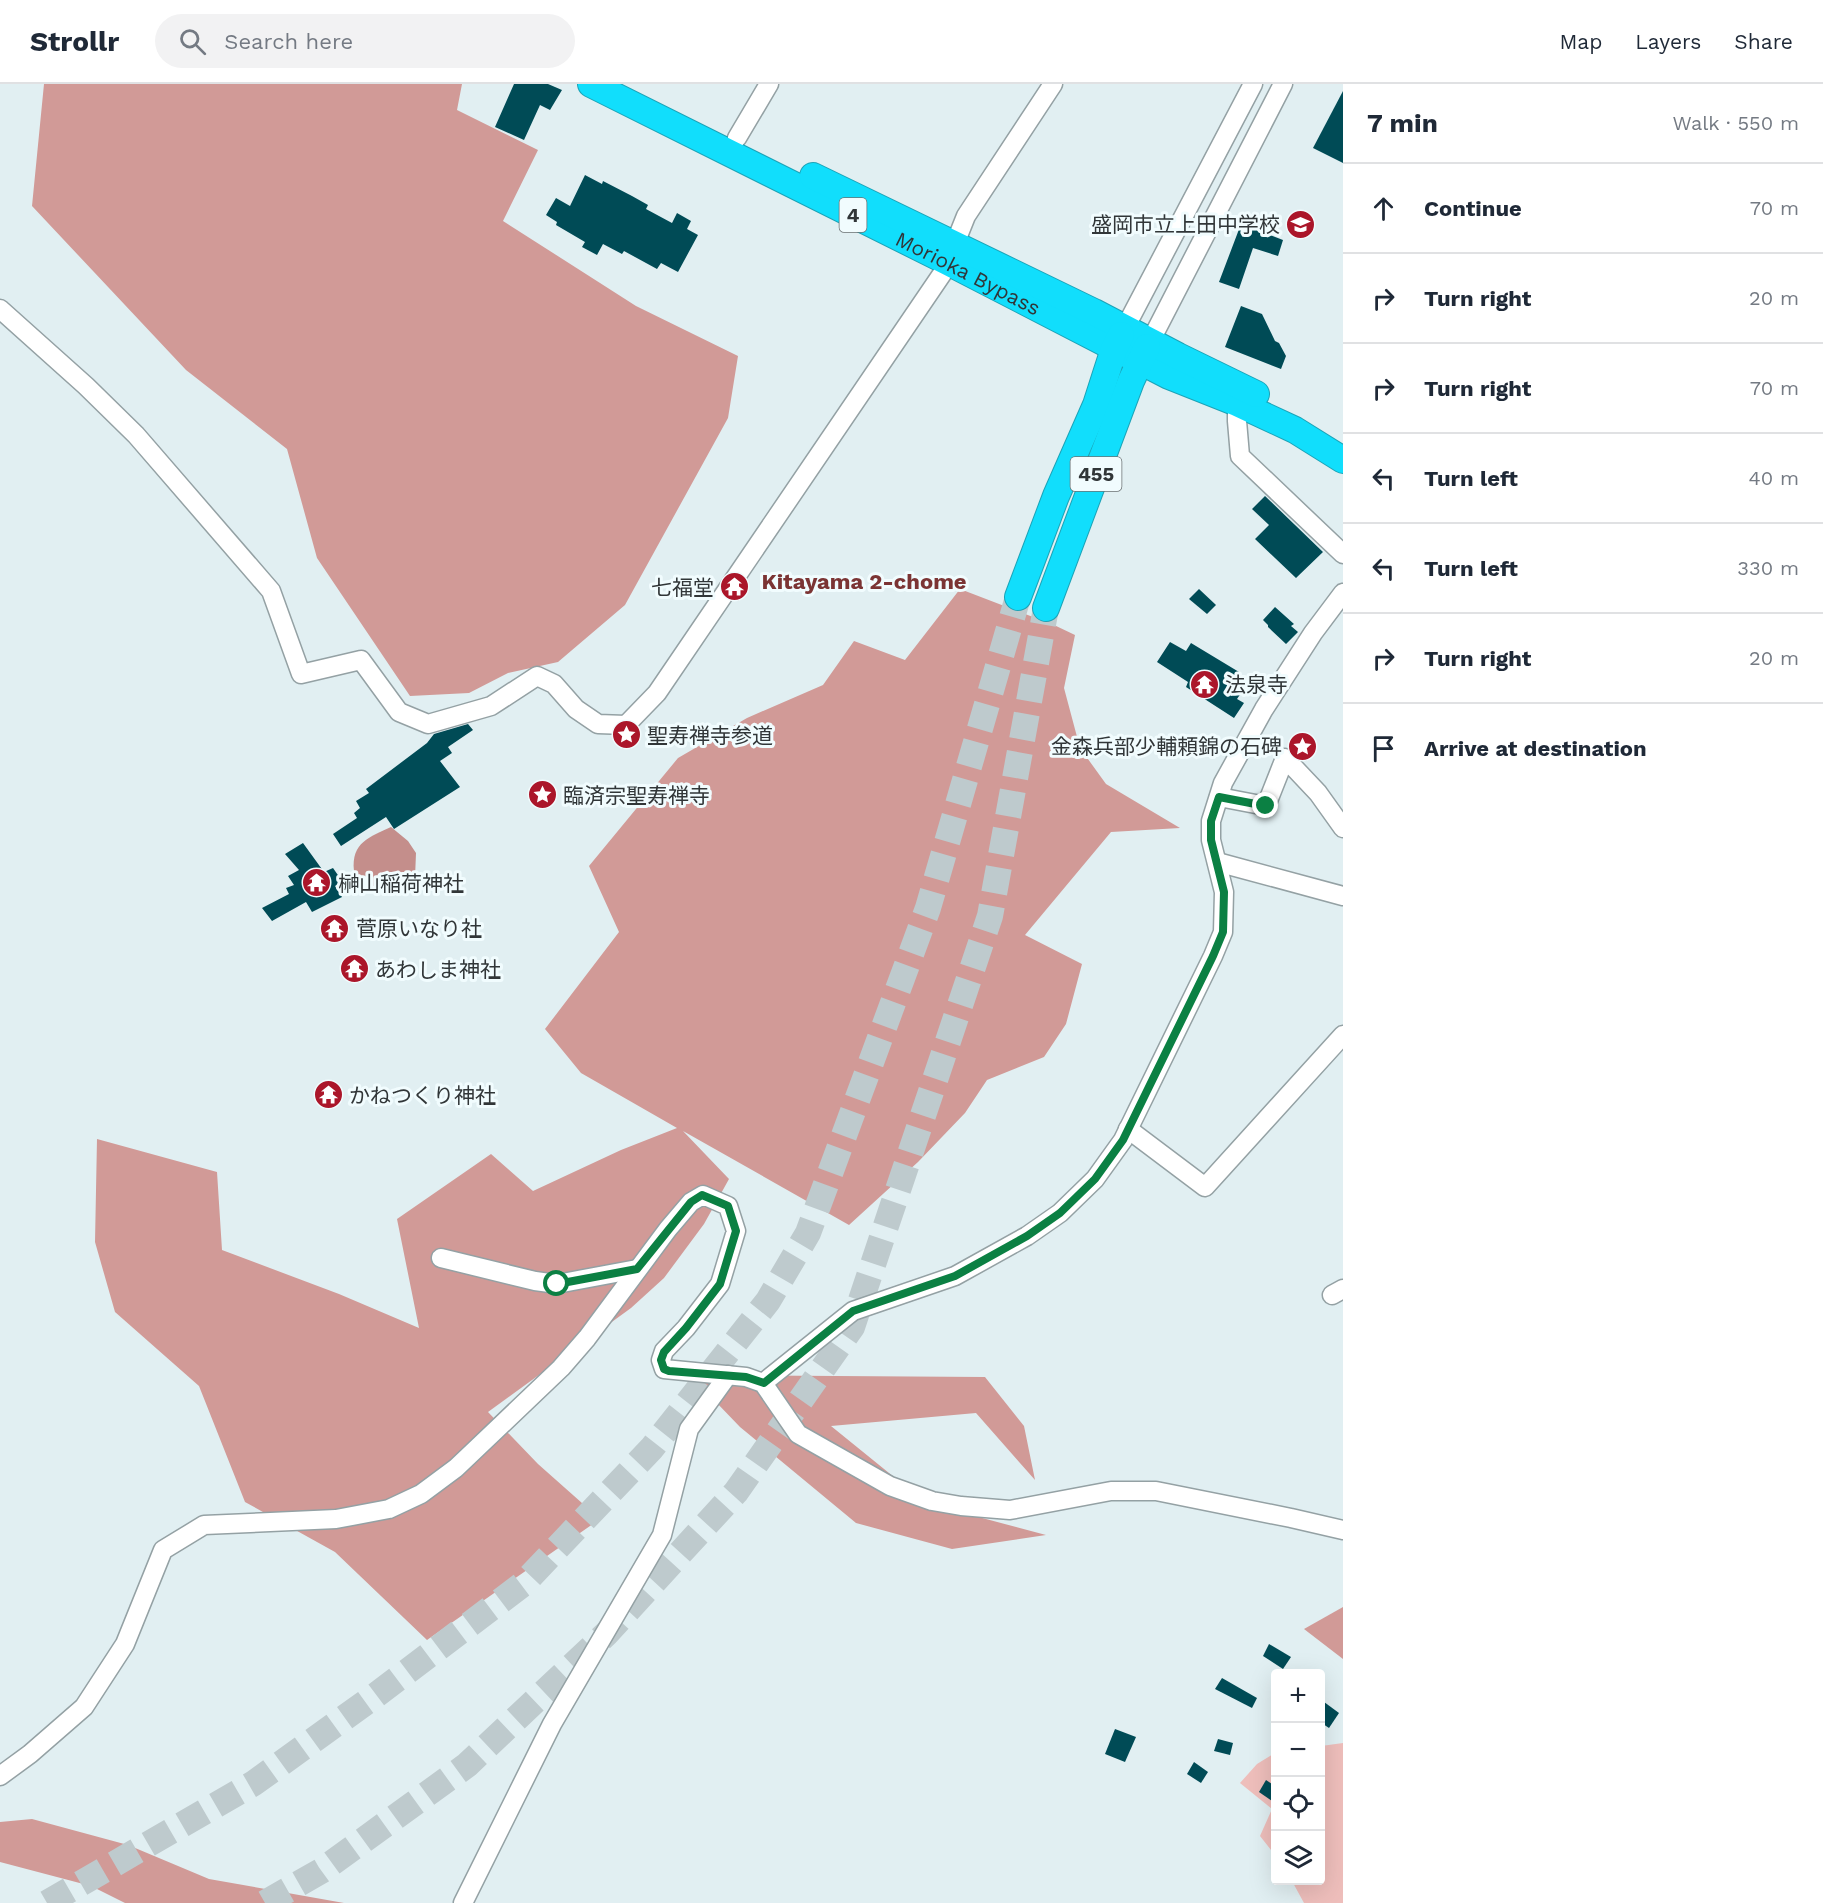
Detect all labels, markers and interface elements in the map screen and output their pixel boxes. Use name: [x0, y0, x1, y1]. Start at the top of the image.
search box: [155, 14, 575, 68]
text: Strollr: [30, 25, 119, 58]
icon: search: [176, 25, 209, 58]
text: Search here: [224, 29, 353, 54]
text: Map: [1559, 29, 1602, 54]
text: Layers: [1635, 29, 1701, 54]
text: Share: [1734, 29, 1793, 54]
text: 7 min: [1367, 108, 1438, 138]
text: Walk · 550 m: [1672, 111, 1799, 135]
icon: ahead: [1367, 192, 1400, 225]
text: Continue: [1424, 196, 1522, 221]
text: 70 m: [1750, 196, 1799, 220]
road number: 4: [840, 198, 866, 232]
school or university icon: 盛岡市立上田中学校: [1285, 208, 1317, 240]
place label: 盛岡市立上田中学校: [1091, 212, 1280, 237]
street label: Morioka Bypass: [892, 226, 1045, 320]
icon: right: [1367, 282, 1400, 315]
text: Turn right: [1424, 286, 1531, 311]
text: 20 m: [1749, 286, 1799, 310]
icon: right: [1367, 372, 1400, 405]
text: Turn right: [1424, 376, 1531, 401]
text: 70 m: [1750, 376, 1799, 400]
road number: 455: [1070, 457, 1122, 491]
icon: left: [1367, 462, 1400, 495]
text: Turn left: [1424, 466, 1518, 491]
text: 40 m: [1748, 466, 1799, 490]
icon: left: [1367, 552, 1400, 585]
text: Turn left: [1424, 556, 1518, 581]
text: 330 m: [1737, 556, 1799, 580]
district label: Kitayama 2-chome: [761, 569, 967, 594]
temple icon: 七福堂: [719, 571, 751, 603]
place label: 七福堂: [651, 575, 714, 600]
icon: right: [1367, 642, 1400, 675]
text: Turn right: [1424, 646, 1531, 671]
text: 20 m: [1749, 646, 1799, 670]
temple icon: 法泉寺: [1188, 668, 1220, 700]
place label: 法泉寺: [1225, 672, 1288, 697]
place icon: 聖寿禅寺参道: [610, 719, 642, 751]
place label: 聖寿禅寺参道: [647, 723, 773, 748]
place icon: 金森兵部少輔頼錦の石碑: [1287, 730, 1319, 762]
icon: arrive: [1367, 732, 1400, 765]
place label: 金森兵部少輔頼錦の石碑: [1051, 734, 1282, 759]
text: Arrive at destination: [1424, 736, 1647, 761]
place icon: 臨済宗聖寿禅寺: [526, 779, 558, 811]
place label: 臨済宗聖寿禅寺: [563, 783, 710, 808]
route end: [1252, 792, 1278, 818]
temple icon: 榊山稲荷神社: [301, 867, 333, 899]
place label: 榊山稲荷神社: [338, 871, 464, 896]
temple icon: 菅原いなり社: [319, 912, 351, 944]
place label: 菅原いなり社: [356, 916, 482, 941]
temple icon: あわしま神社: [338, 953, 370, 985]
place label: あわしま神社: [375, 957, 501, 982]
temple icon: かねつくり神社: [312, 1079, 344, 1111]
place label: かねつくり神社: [349, 1083, 496, 1108]
route start: [543, 1270, 569, 1296]
map controls: [1271, 1669, 1325, 1885]
button: +: [1271, 1669, 1325, 1723]
button: −: [1271, 1723, 1325, 1777]
button: locate: [1271, 1777, 1325, 1831]
button: layers: [1271, 1831, 1325, 1885]

